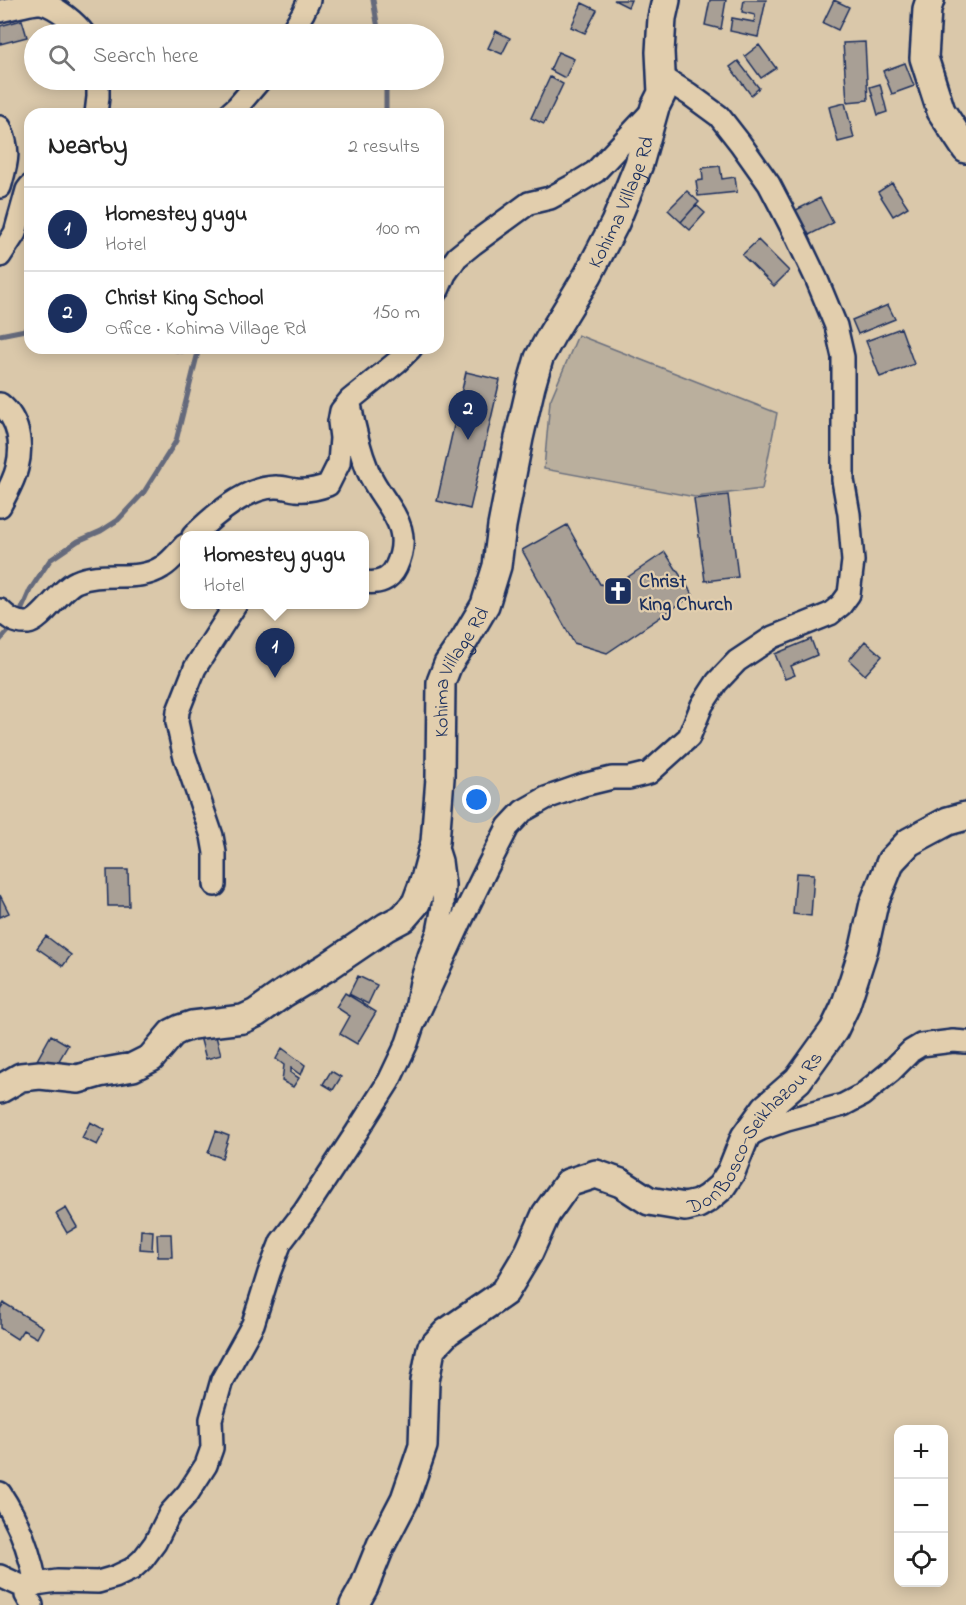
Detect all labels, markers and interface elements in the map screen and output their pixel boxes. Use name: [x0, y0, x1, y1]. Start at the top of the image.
search box: [24, 24, 444, 90]
icon: search: [45, 41, 78, 74]
text: Search here: [93, 41, 198, 73]
text: Nearby: [48, 128, 127, 166]
text: 2 results: [348, 133, 420, 162]
street label: Kohima Village Rd: [582, 133, 663, 274]
text: Homestey gugu: [105, 199, 247, 231]
text: 1: [64, 215, 71, 244]
text: 100 m: [376, 215, 420, 244]
text: Hotel: [105, 231, 146, 260]
text: Christ King School: [105, 283, 264, 315]
text: 2: [63, 299, 72, 328]
text: 150 m: [373, 299, 420, 328]
text: Office · Kohima Village Rd: [105, 315, 306, 344]
pin: 2: [448, 390, 488, 440]
popup: [180, 531, 369, 609]
text: Homestey gugu: [203, 540, 346, 572]
place label: Christ King Church: [639, 568, 733, 621]
text: Hotel: [203, 572, 244, 601]
church icon: Christ King Church: [602, 575, 634, 607]
street label: Kohima Village Rd: [428, 602, 498, 738]
pin: 1: [256, 628, 294, 678]
your location: [462, 785, 491, 814]
street label: DonBosco-Seikhazou Rs: [684, 1046, 831, 1223]
map controls: [894, 1425, 948, 1587]
button: +: [894, 1425, 948, 1479]
button: −: [894, 1479, 948, 1533]
button: locate: [894, 1533, 948, 1587]

